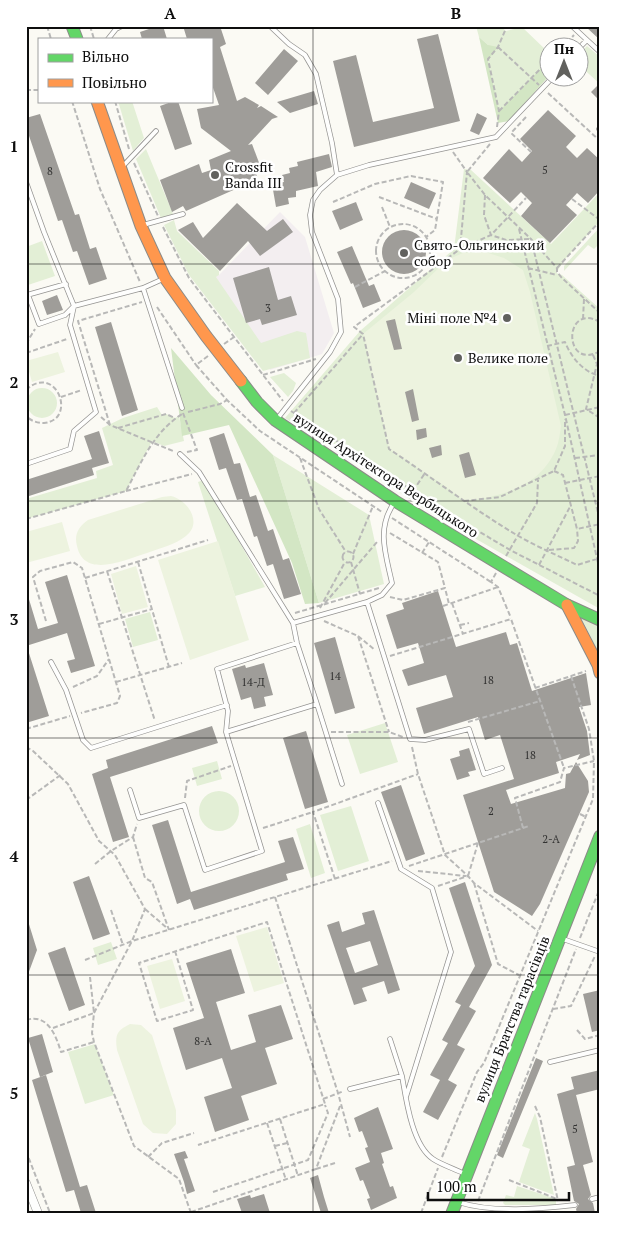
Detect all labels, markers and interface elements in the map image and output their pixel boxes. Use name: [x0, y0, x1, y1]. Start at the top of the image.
text: A: [164, 2, 176, 24]
text: B: [451, 2, 461, 24]
legend: [38, 38, 212, 102]
north arrow: [538, 38, 588, 88]
text: Пн: [554, 39, 574, 58]
text: Вільно: [82, 46, 129, 66]
text: Повільно: [82, 72, 147, 92]
text: 1: [9, 135, 19, 157]
place label: Crossfit Banda III: [225, 157, 282, 192]
house number: 5: [542, 163, 548, 177]
house number: 8: [47, 164, 53, 178]
marker: Crossfit Banda III: [209, 169, 221, 181]
place label: Свято-Ольгинський собор: [414, 235, 545, 270]
marker: Свято-Ольгинський собор: [398, 247, 410, 259]
house number: 3: [265, 301, 271, 315]
place label: Міні поле №4: [407, 308, 498, 327]
marker: Міні поле №4: [501, 312, 513, 324]
place label: Велике поле: [468, 348, 548, 367]
marker: Велике поле: [452, 352, 464, 364]
text: 2: [9, 371, 19, 393]
street label: вулиця Архітектора Вербицького: [290, 408, 483, 542]
text: 3: [9, 608, 19, 630]
house number: 14: [329, 669, 341, 683]
house number: 18: [482, 673, 494, 687]
house number: 14-Д: [241, 675, 265, 689]
house number: 18: [524, 748, 536, 762]
house number: 2: [488, 804, 494, 818]
house number: 2-А: [542, 832, 560, 846]
text: 4: [9, 845, 19, 867]
street label: вулиця Братства тарасівців: [469, 933, 554, 1105]
house number: 8-А: [194, 1034, 212, 1048]
text: 5: [9, 1082, 19, 1104]
house number: 5: [572, 1122, 578, 1136]
scale bar: [428, 1169, 570, 1201]
text: 100 m: [436, 1176, 477, 1196]

